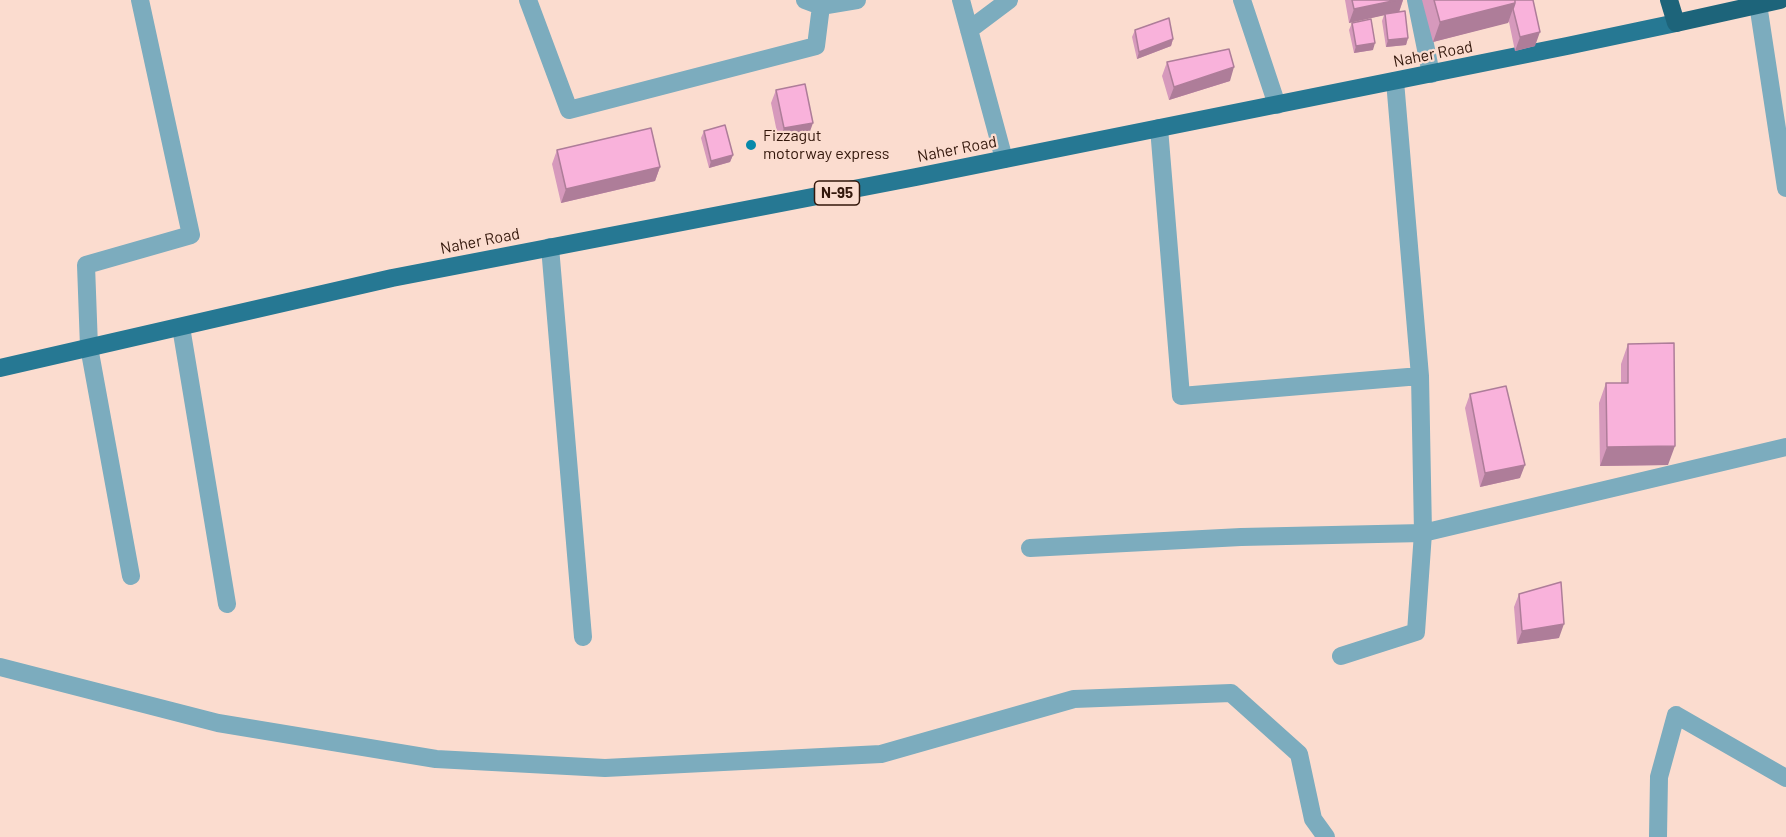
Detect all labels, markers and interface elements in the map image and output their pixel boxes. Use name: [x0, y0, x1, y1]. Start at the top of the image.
street label: Naher Road: [1392, 37, 1474, 71]
place label: Fizzagut motorway express: [763, 126, 889, 164]
street label: Naher Road: [916, 132, 998, 166]
marker: Fizzagut motorway express: [744, 138, 758, 152]
road number: N-95: [814, 181, 860, 205]
street label: Naher Road: [439, 224, 521, 258]

